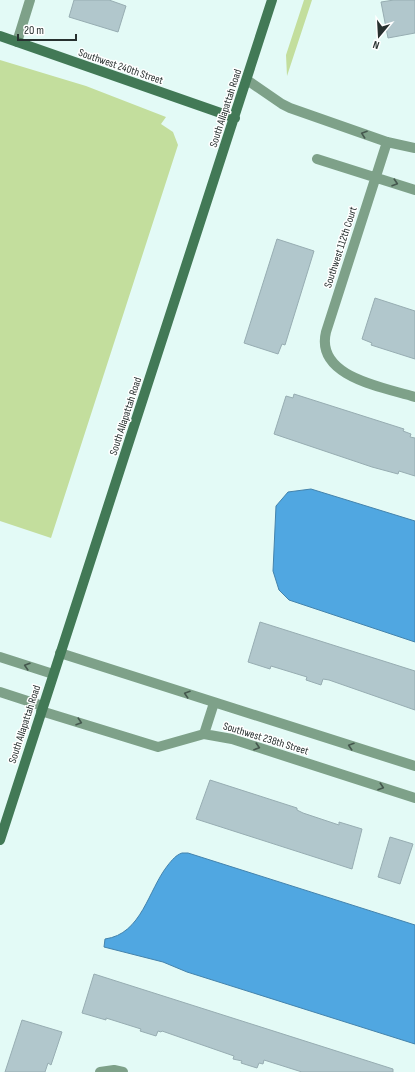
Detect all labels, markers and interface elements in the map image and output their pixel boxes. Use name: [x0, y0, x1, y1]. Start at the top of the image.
scale bar: [18, 16, 76, 42]
north arrow: [359, 16, 399, 56]
text: 20 m: [24, 23, 44, 38]
text: N: [371, 38, 381, 52]
street label: Southwest 240th Street: [77, 46, 165, 87]
street label: South Allapattah Road: [207, 67, 244, 149]
one-way arrow: [361, 131, 368, 139]
one-way arrow: [391, 179, 398, 187]
street label: Southwest 112th Court: [321, 204, 360, 289]
street label: South Allapattah Road: [107, 375, 144, 457]
one-way arrow: [23, 662, 30, 670]
street label: South Allapattah Road: [6, 683, 43, 765]
one-way arrow: [184, 690, 191, 699]
one-way arrow: [75, 717, 82, 726]
street label: Southwest 238th Street: [222, 719, 311, 758]
one-way arrow: [253, 742, 260, 751]
one-way arrow: [348, 742, 355, 751]
one-way arrow: [377, 782, 384, 791]

